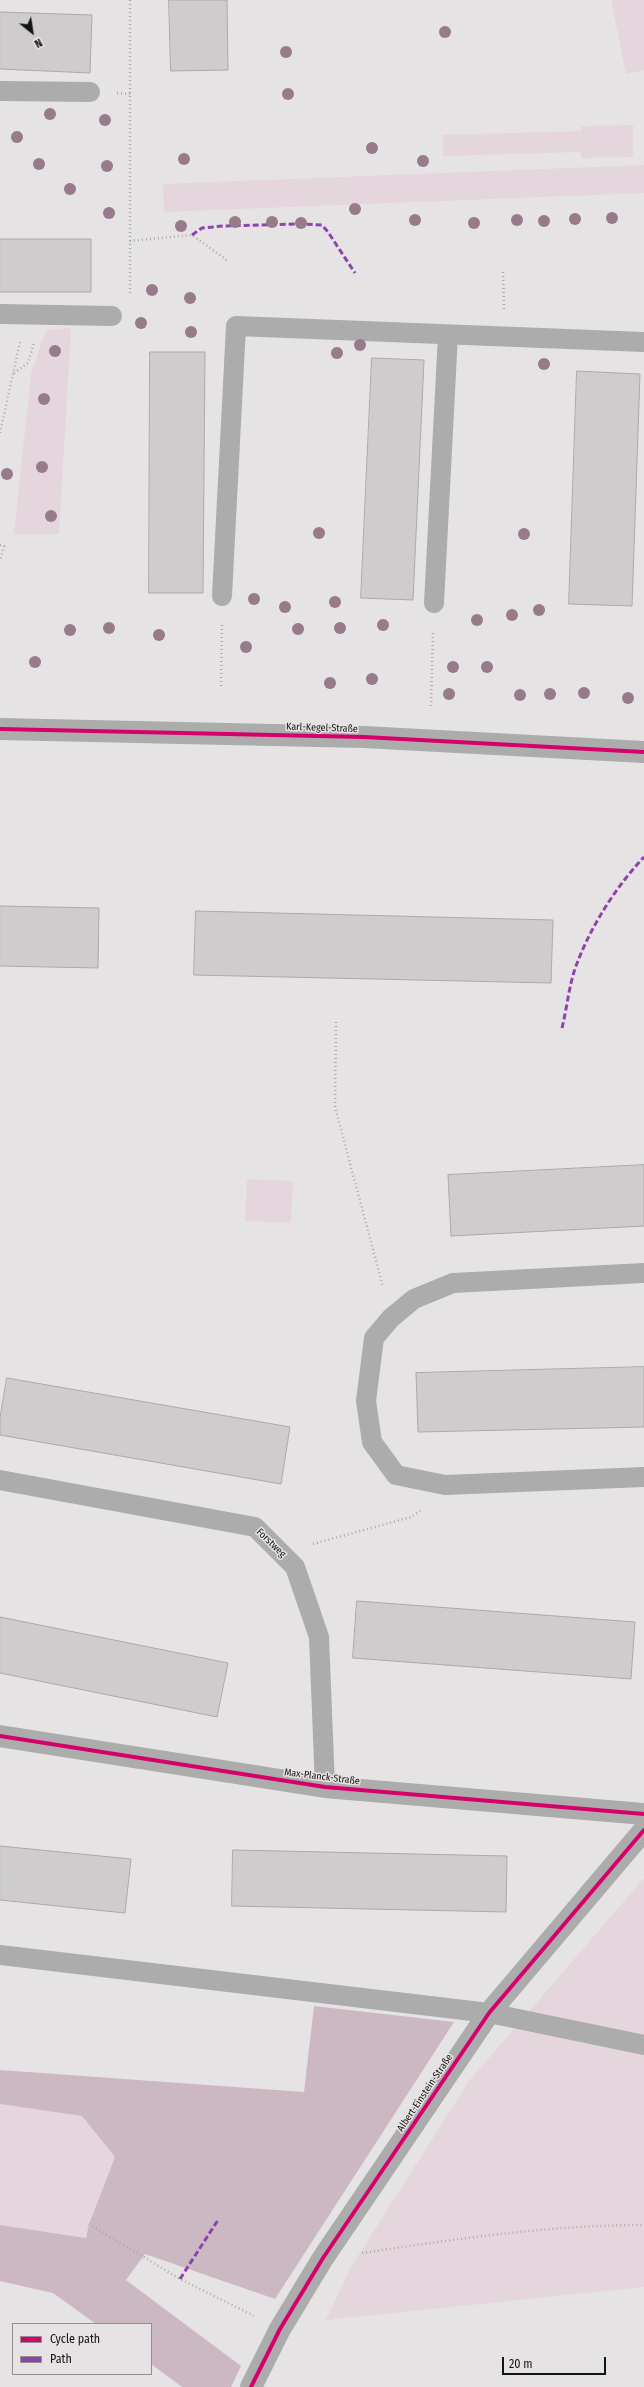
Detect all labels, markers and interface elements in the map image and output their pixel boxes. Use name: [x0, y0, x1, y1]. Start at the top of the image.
north arrow: [12, 12, 52, 52]
text: N: [32, 36, 44, 50]
street label: Karl-Kegel-Straße: [286, 721, 358, 735]
street label: Forstweg: [254, 1526, 288, 1560]
street label: Max-Planck-Straße: [284, 1766, 360, 1788]
street label: Albert-Einstein-Straße: [395, 2052, 455, 2134]
legend: [12, 2323, 152, 2375]
text: Cycle path: [50, 2332, 100, 2346]
scale bar: [504, 2349, 608, 2375]
text: Path: [50, 2352, 72, 2366]
text: 20 m: [509, 2357, 533, 2371]

